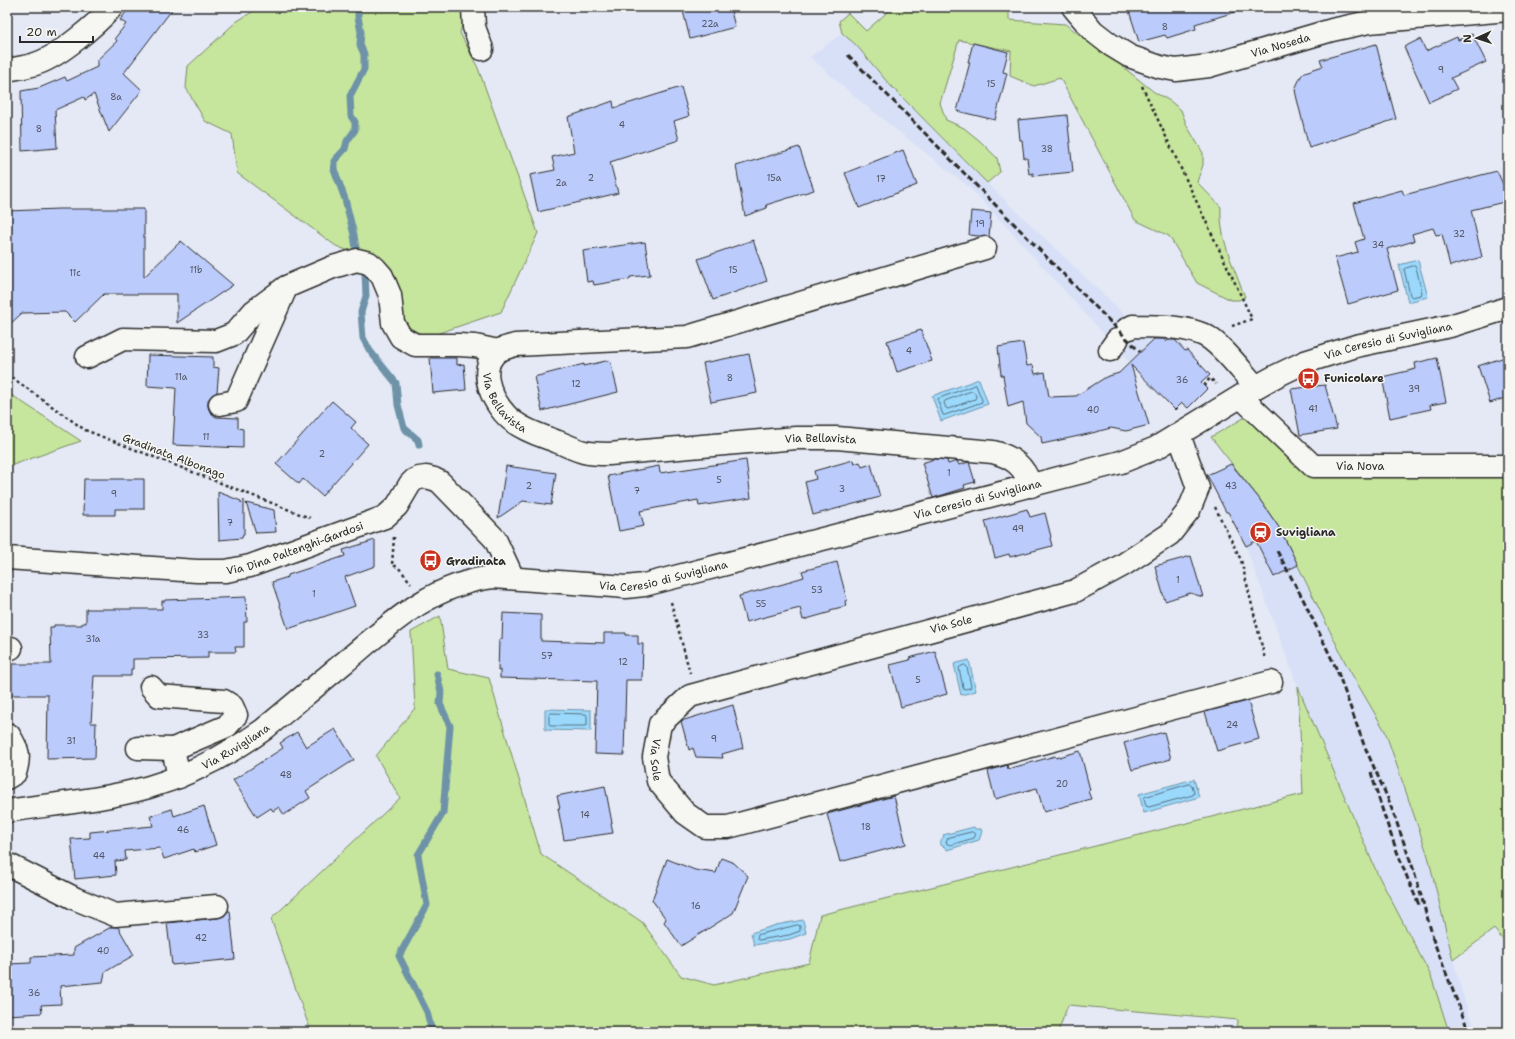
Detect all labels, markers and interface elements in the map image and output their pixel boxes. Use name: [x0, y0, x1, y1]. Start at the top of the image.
scale bar: [20, 18, 93, 44]
house number: 22a: [701, 18, 719, 30]
north arrow: [1457, 18, 1497, 58]
house number: 8: [1162, 21, 1168, 33]
text: 20 m: [26, 24, 57, 40]
street label: Via Noseda: [1249, 30, 1312, 61]
text: N: [1460, 33, 1475, 43]
house number: 9: [1438, 64, 1444, 76]
house number: 15: [986, 78, 996, 90]
house number: 8a: [110, 91, 122, 103]
house number: 4: [619, 119, 625, 131]
house number: 8: [36, 123, 42, 135]
house number: 38: [1041, 143, 1053, 155]
house number: 2: [588, 172, 594, 184]
house number: 15a: [767, 172, 782, 184]
house number: 17: [876, 173, 886, 185]
house number: 2a: [555, 177, 567, 189]
house number: 19: [975, 218, 985, 230]
house number: 32: [1453, 228, 1465, 240]
house number: 34: [1372, 239, 1384, 251]
house number: 11b: [190, 264, 202, 276]
house number: 15: [728, 264, 738, 276]
house number: 11c: [69, 267, 81, 279]
street label: Via Ceresio di Suvigliana: [1322, 319, 1454, 364]
house number: 4: [906, 345, 912, 357]
bus stop icon: Funicolare: [1295, 365, 1321, 391]
house number: 11a: [175, 371, 188, 383]
place label: Funicolare: [1324, 371, 1384, 386]
street label: Via Bellavista: [479, 372, 529, 436]
house number: 8: [727, 372, 733, 384]
house number: 36: [1176, 374, 1188, 386]
house number: 12: [571, 378, 581, 390]
house number: 39: [1408, 383, 1420, 395]
house number: 41: [1308, 403, 1318, 415]
house number: 40: [1087, 404, 1099, 416]
street label: Gradinata Albonago: [120, 430, 228, 483]
house number: 11: [202, 431, 210, 443]
street label: Via Bellavista: [784, 431, 857, 448]
house number: 2: [319, 448, 325, 460]
street label: Via Nova: [1336, 459, 1385, 474]
house number: 1: [947, 467, 951, 479]
house number: 5: [716, 474, 722, 486]
street label: Via Ceresio di Suvigliana: [912, 476, 1043, 523]
house number: 2: [526, 480, 532, 492]
house number: 43: [1225, 480, 1237, 492]
house number: 3: [839, 483, 845, 495]
house number: 7: [634, 485, 640, 497]
house number: 9: [111, 488, 117, 500]
house number: 7: [227, 517, 233, 529]
street label: Via Dina Paltenghi-Gardosi: [225, 518, 366, 579]
station icon: Suvigliana: [1247, 519, 1273, 545]
house number: 49: [1012, 523, 1024, 535]
place label: Suvigliana: [1276, 525, 1336, 540]
bus stop icon: Gradinata: [417, 548, 443, 574]
place label: Gradinata: [446, 554, 506, 569]
street label: Via Ceresio di Suvigliana: [598, 557, 729, 595]
house number: 1: [1176, 574, 1180, 586]
house number: 53: [811, 584, 823, 596]
house number: 1: [312, 588, 316, 600]
house number: 55: [756, 598, 766, 610]
street label: Via Sole: [928, 612, 974, 637]
house number: 33: [197, 629, 209, 641]
house number: 31a: [86, 633, 101, 645]
house number: 57: [541, 650, 553, 662]
house number: 12: [618, 656, 628, 668]
house number: 5: [915, 674, 921, 686]
house number: 24: [1226, 719, 1238, 731]
street label: Via Ruvigliana: [199, 720, 273, 773]
house number: 9: [711, 733, 717, 745]
house number: 31: [66, 735, 76, 747]
street label: Via Sole: [646, 737, 665, 782]
house number: 48: [280, 769, 292, 781]
house number: 20: [1056, 778, 1068, 790]
house number: 14: [580, 809, 590, 821]
house number: 18: [861, 821, 871, 833]
house number: 46: [177, 824, 189, 836]
house number: 44: [93, 850, 105, 862]
house number: 16: [691, 900, 701, 912]
house number: 42: [195, 932, 207, 944]
house number: 40: [97, 945, 109, 957]
house number: 36: [28, 987, 40, 999]

